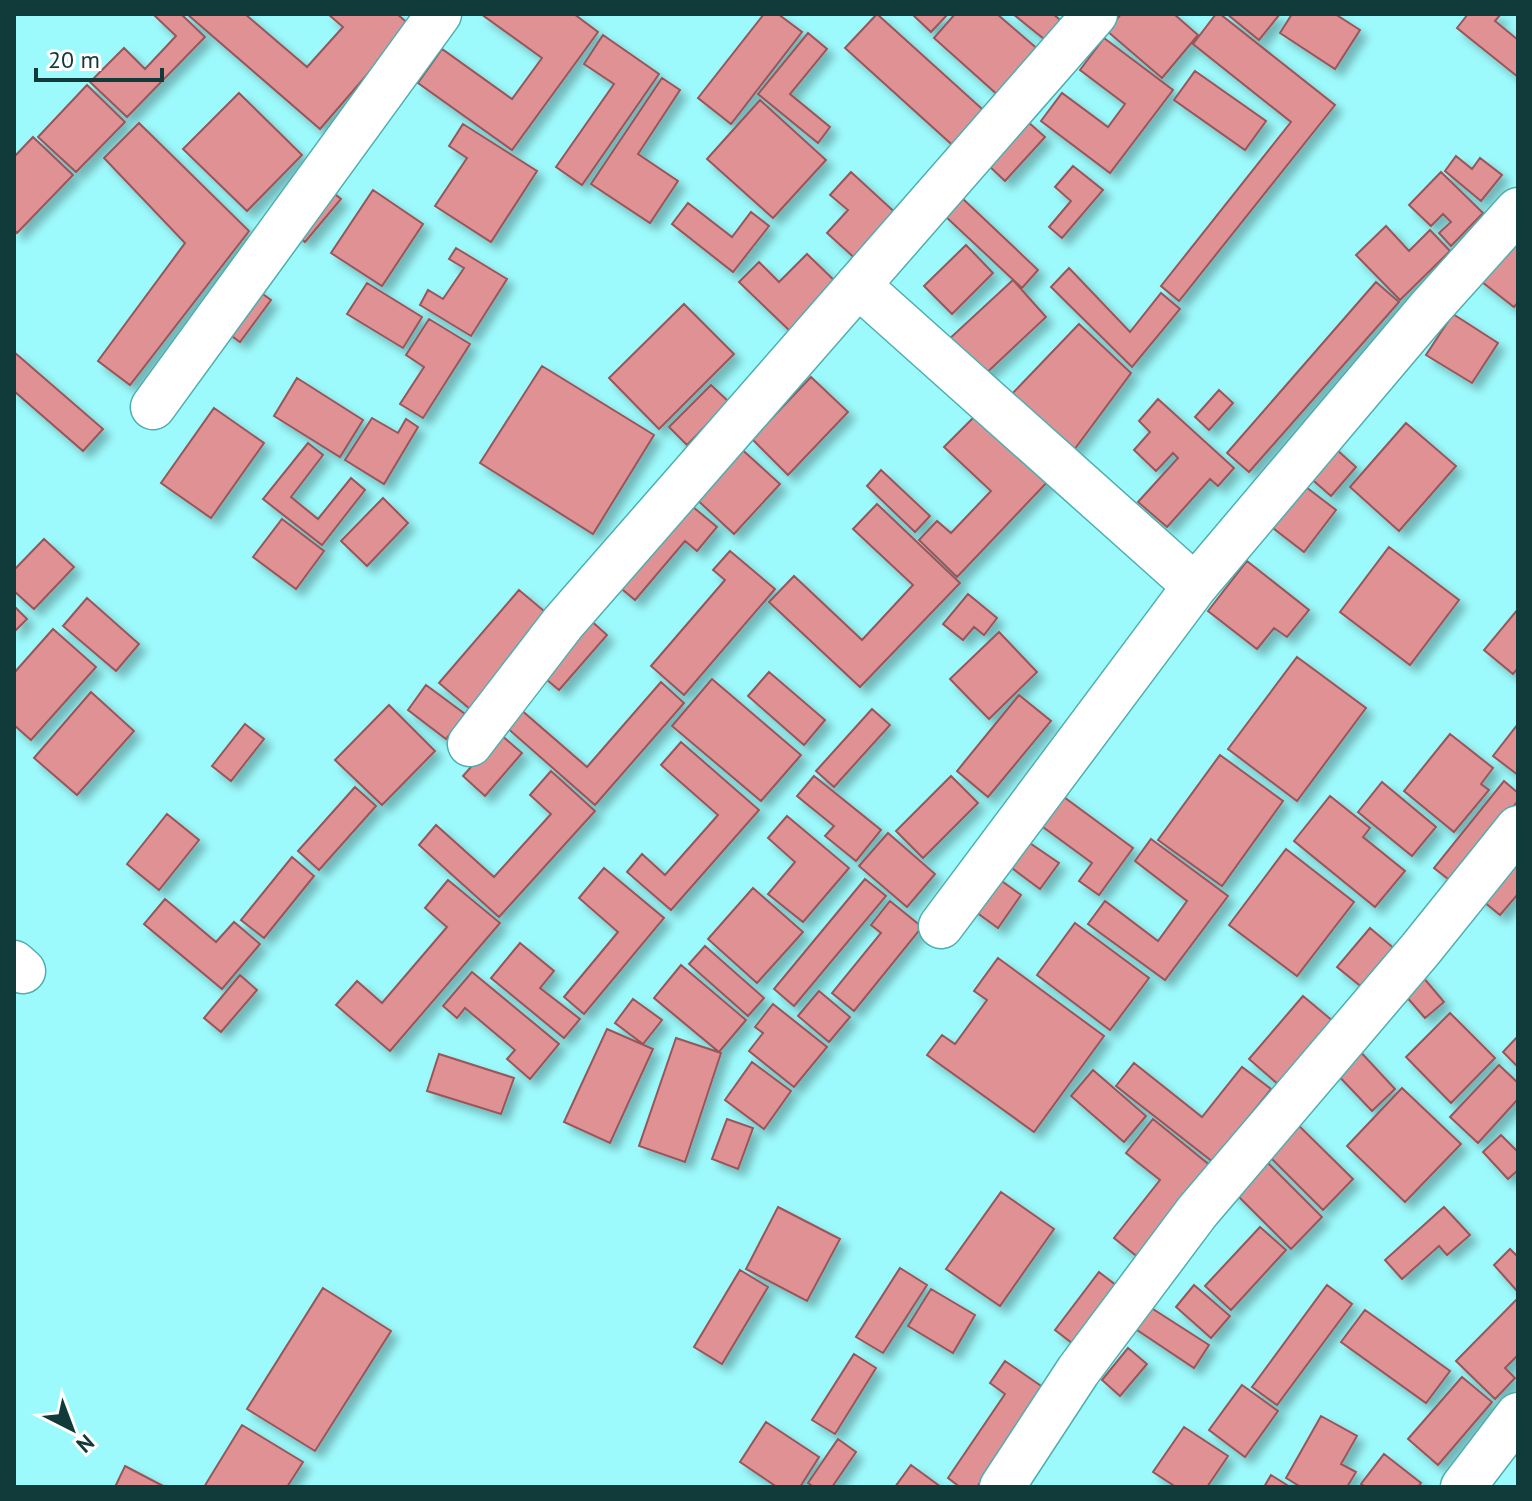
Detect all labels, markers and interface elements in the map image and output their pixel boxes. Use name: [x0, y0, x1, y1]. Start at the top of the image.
scale bar: [36, 32, 162, 82]
text: 20 m: [48, 44, 100, 75]
north arrow: [32, 1389, 112, 1469]
text: N: [71, 1429, 100, 1459]

